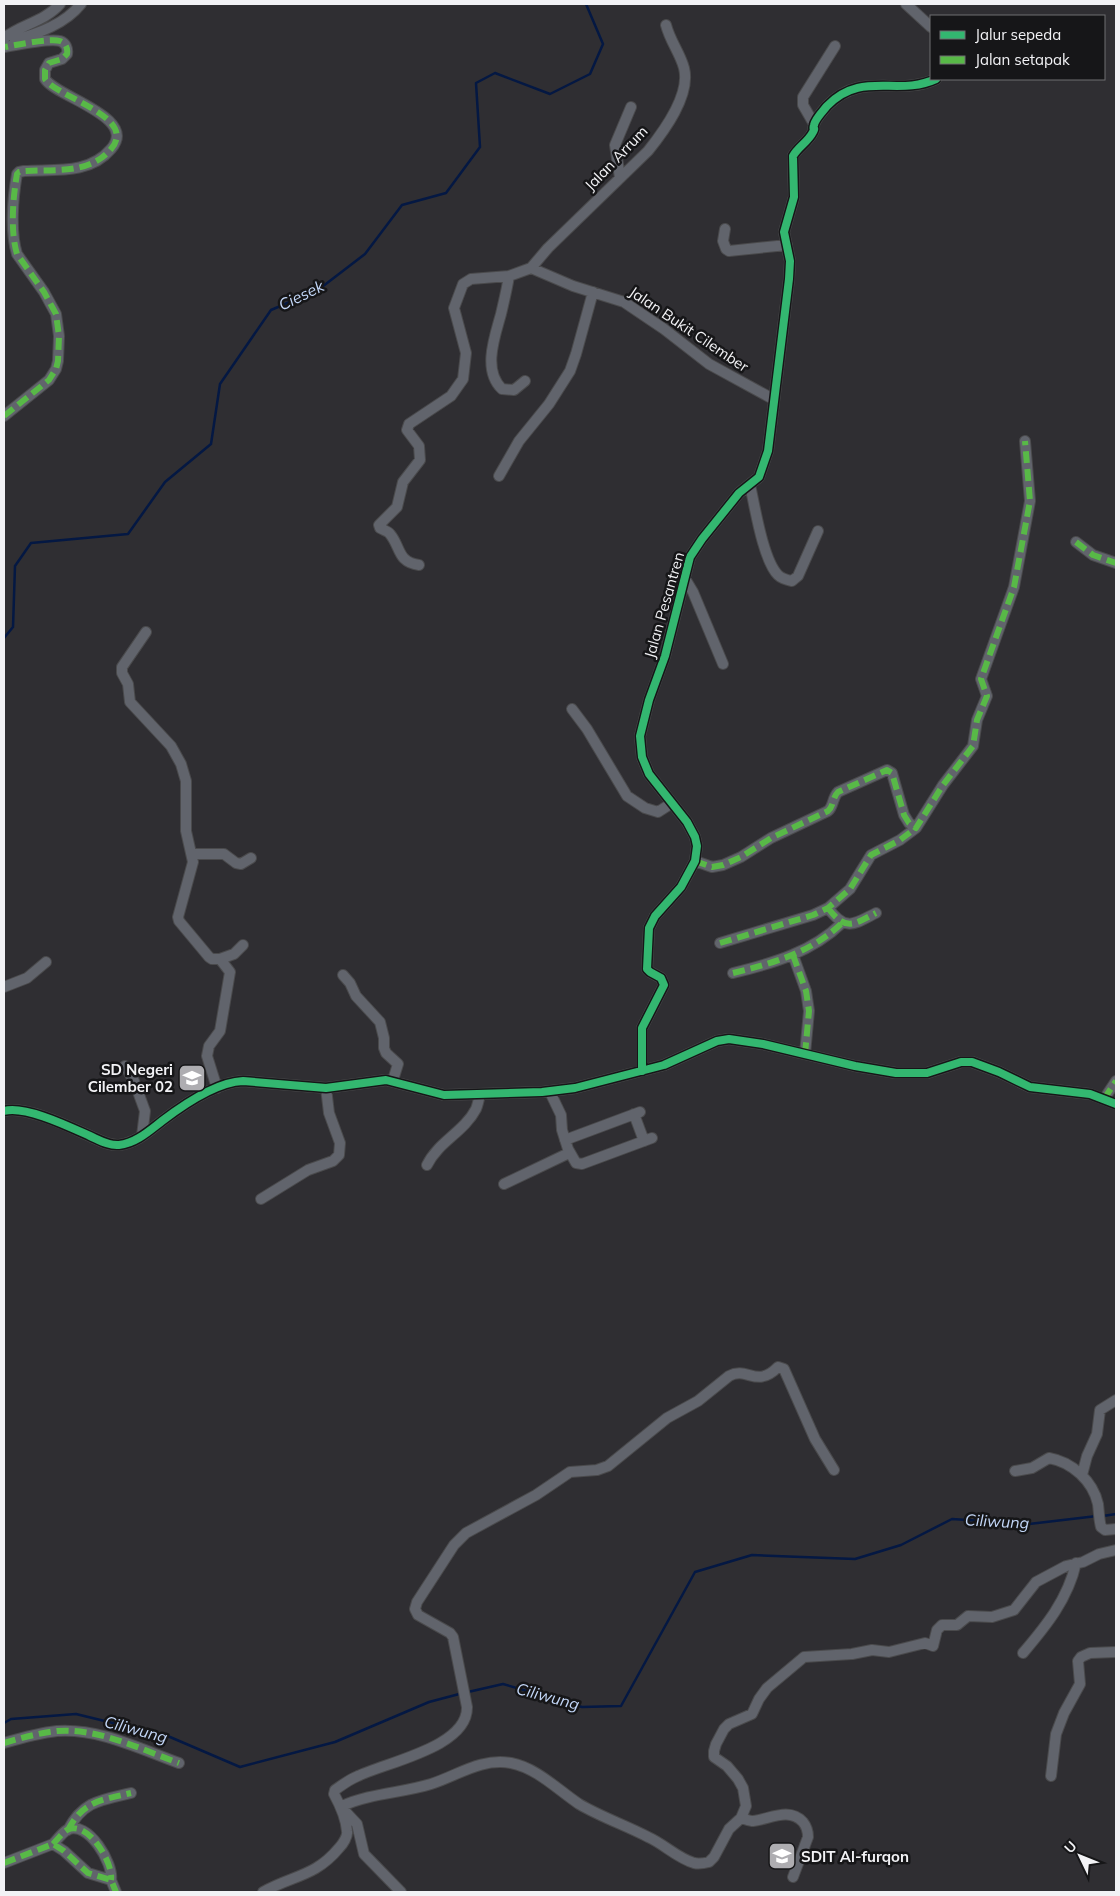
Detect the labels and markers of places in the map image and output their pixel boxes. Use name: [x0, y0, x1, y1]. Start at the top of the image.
place label: SD Negeri Cilember 02: [88, 1060, 173, 1096]
school or university icon: SD Negeri Cilember 02: [177, 1063, 207, 1093]
school or university icon: SDIT Al-furqon: [767, 1841, 797, 1871]
place label: SDIT Al-furqon: [801, 1847, 909, 1866]

